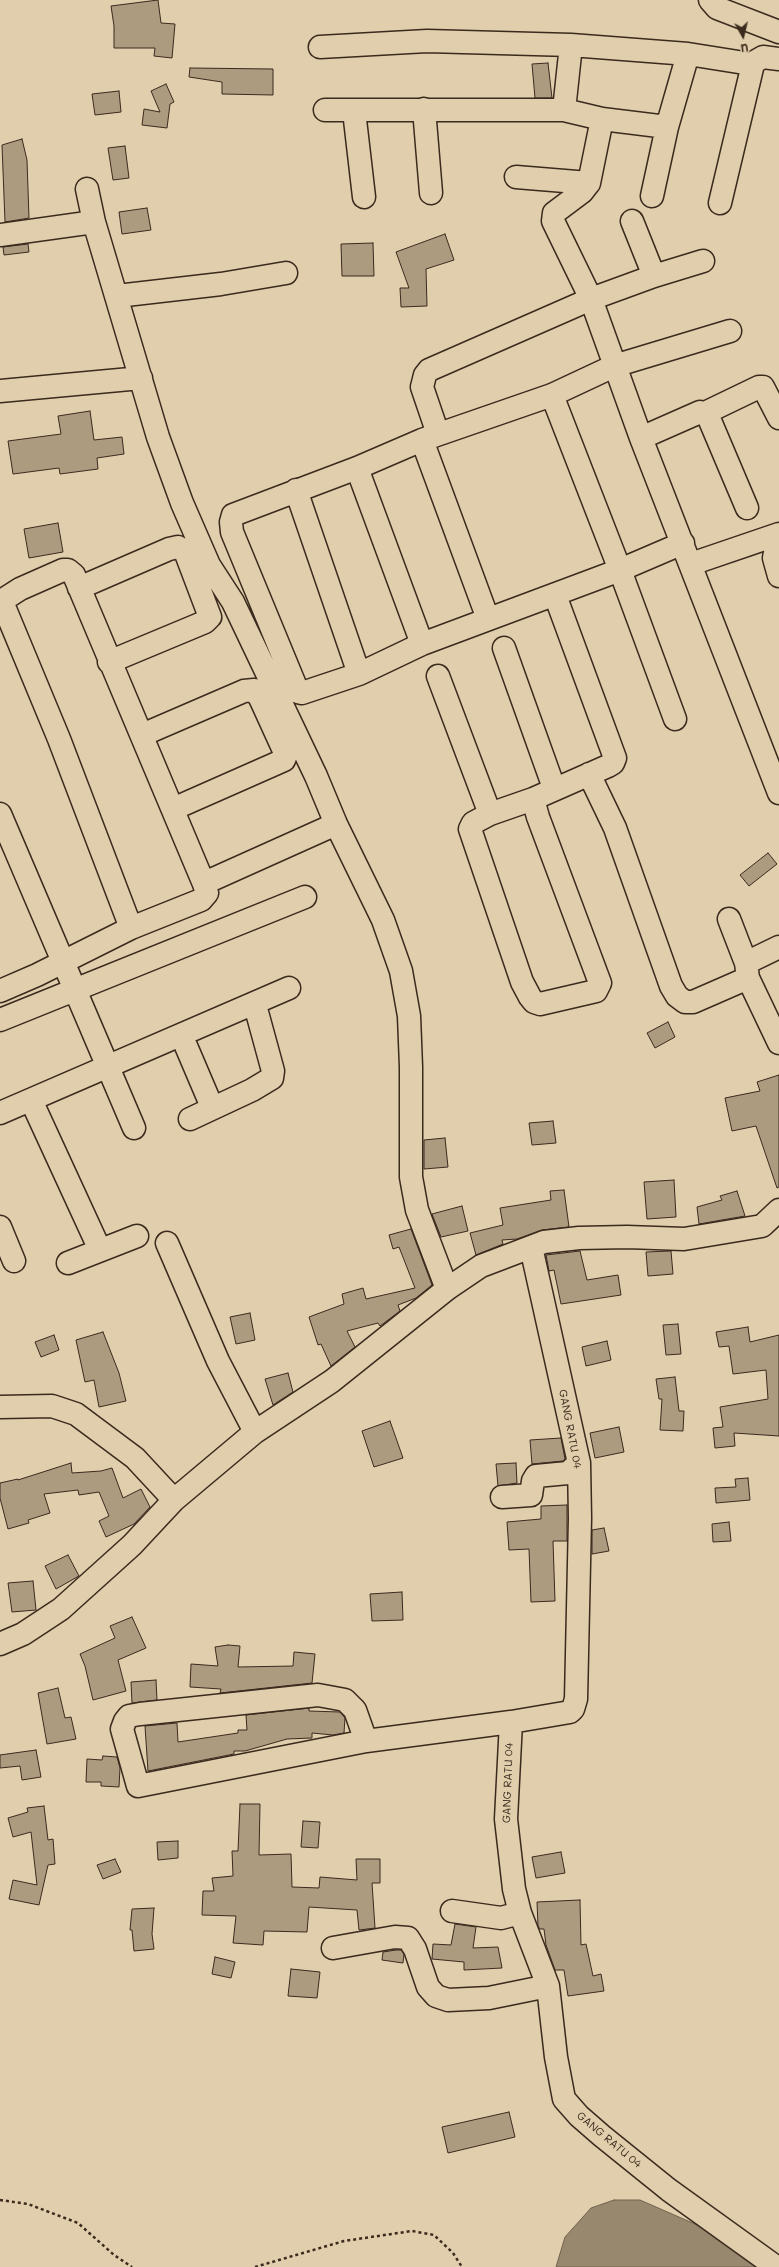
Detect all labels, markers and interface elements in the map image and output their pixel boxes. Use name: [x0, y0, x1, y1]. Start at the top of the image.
north arrow: [723, 16, 763, 56]
text: U: [740, 40, 750, 56]
street label: GANG RATU 04: [556, 1388, 584, 1470]
street label: GANG RATU 04: [500, 1743, 516, 1823]
street label: GANG RATU 04: [574, 2109, 644, 2171]

